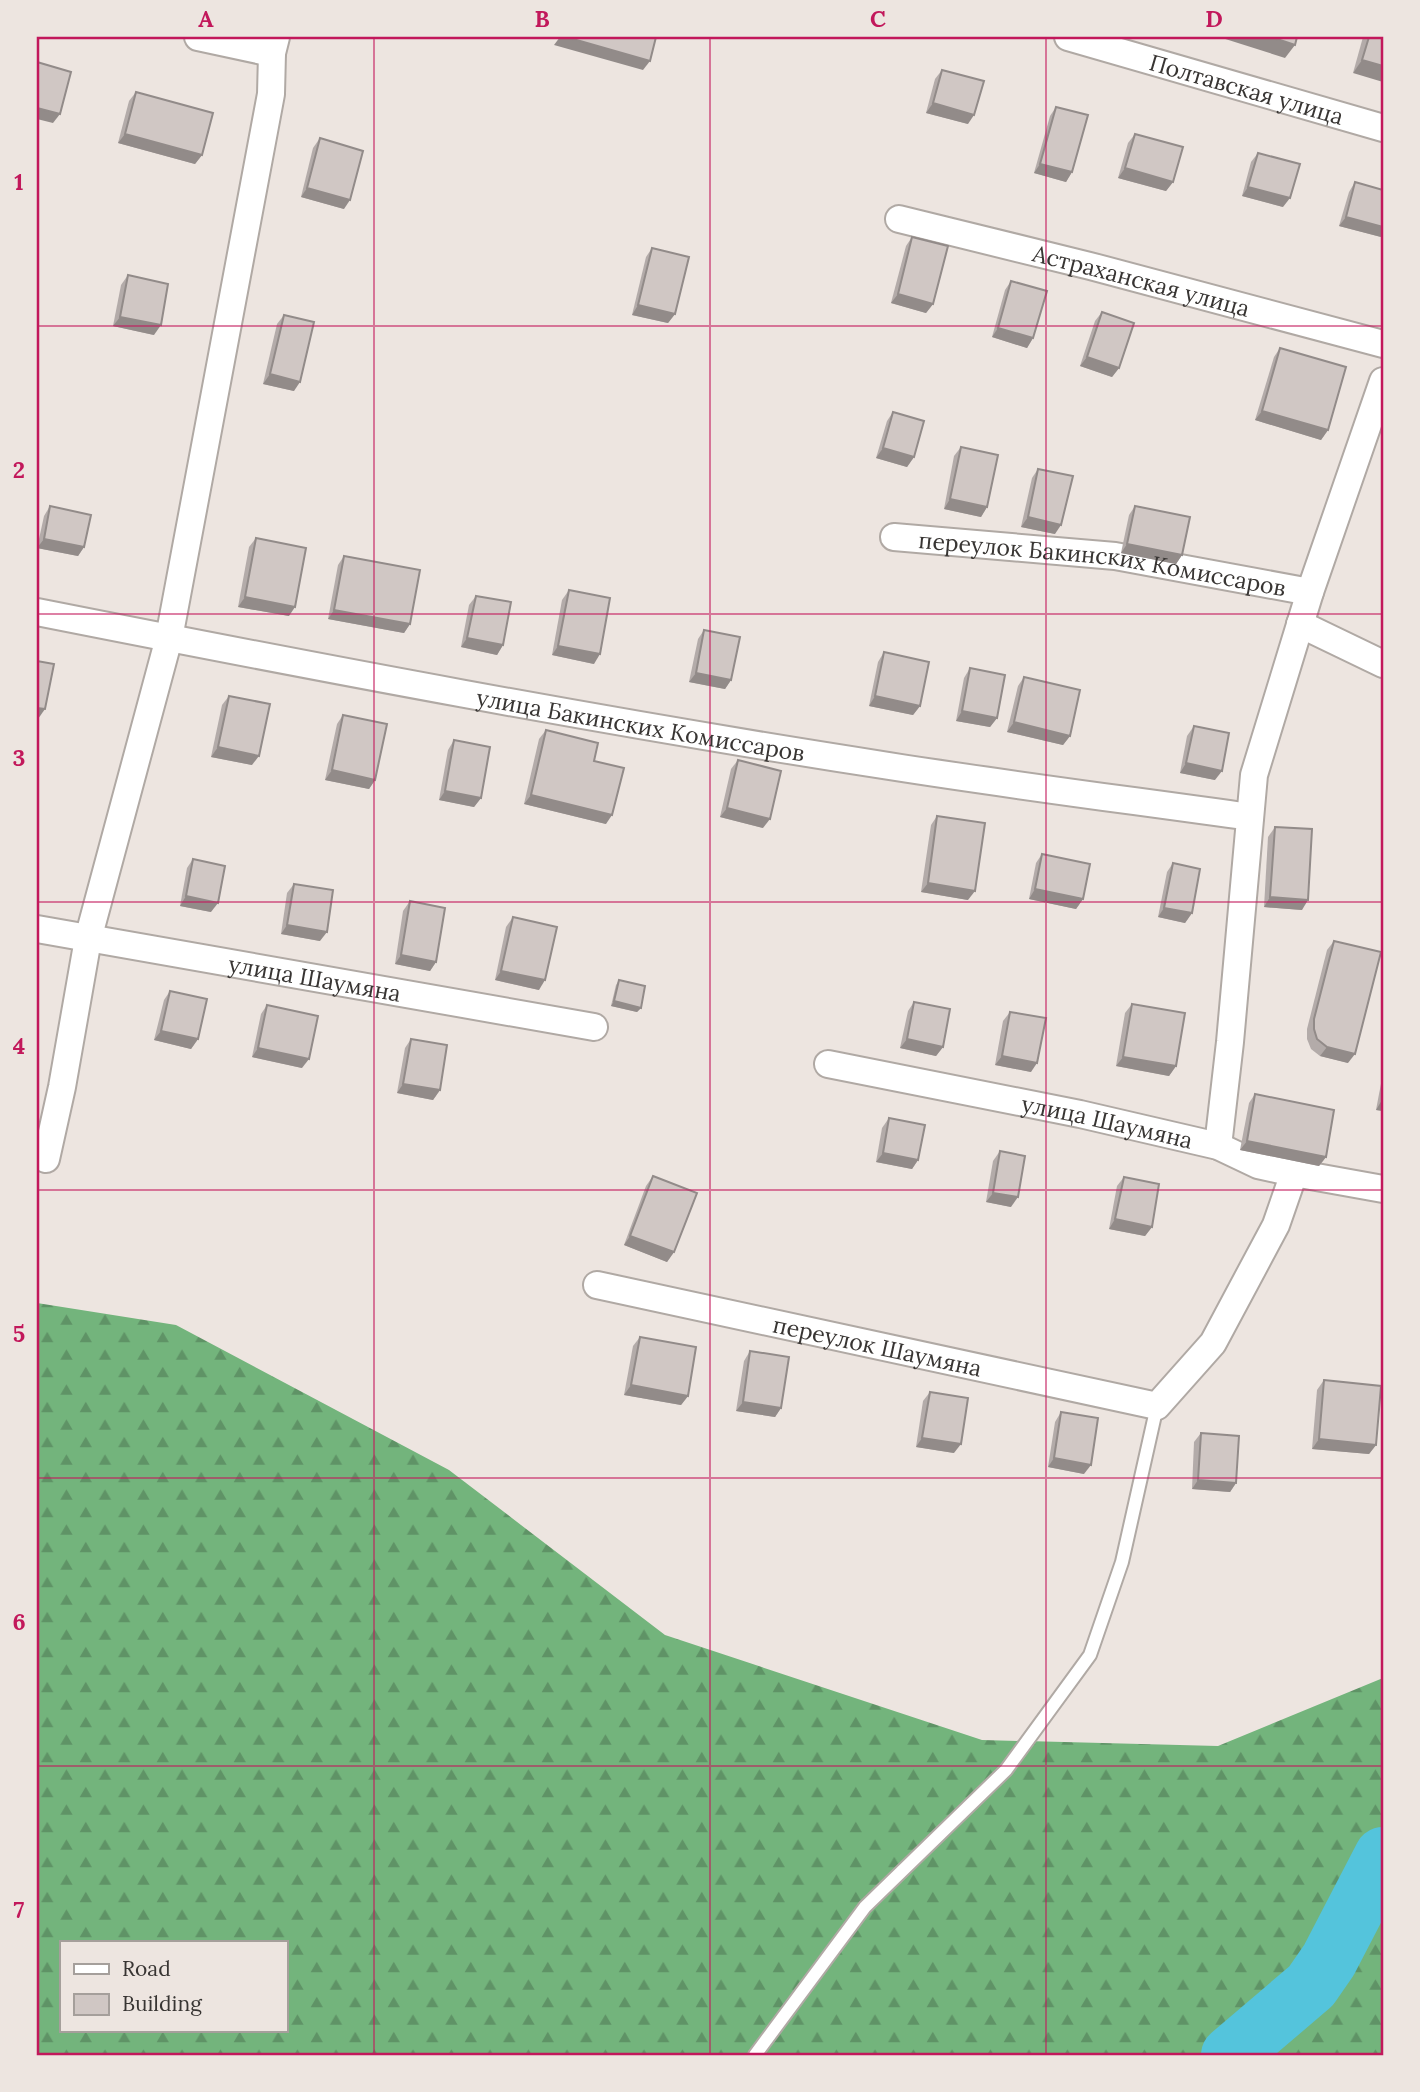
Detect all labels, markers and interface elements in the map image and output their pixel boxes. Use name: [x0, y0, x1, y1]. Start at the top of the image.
text: A: [198, 4, 214, 33]
text: B: [534, 4, 550, 33]
text: C: [870, 4, 886, 33]
text: D: [1205, 4, 1223, 33]
street label: Полтавская улица: [1146, 47, 1347, 130]
text: 1: [14, 167, 24, 196]
street label: Астраханская улица: [1029, 238, 1253, 322]
text: 2: [13, 455, 25, 484]
street label: переулок Бакинских Комиссаров: [917, 525, 1288, 602]
street label: улица Бакинских Комиссаров: [474, 682, 807, 767]
text: 3: [13, 743, 25, 772]
street label: улица Шаумяна: [226, 948, 403, 1007]
text: 4: [13, 1031, 25, 1060]
street label: улица Шаумяна: [1019, 1088, 1196, 1154]
street label: переулок Шаумяна: [770, 1309, 985, 1382]
text: 5: [13, 1319, 25, 1348]
text: 6: [12, 1607, 26, 1636]
text: 7: [14, 1895, 25, 1924]
legend: [60, 1941, 287, 2032]
text: Road: [122, 1955, 171, 1982]
text: Building: [122, 1990, 202, 2017]

